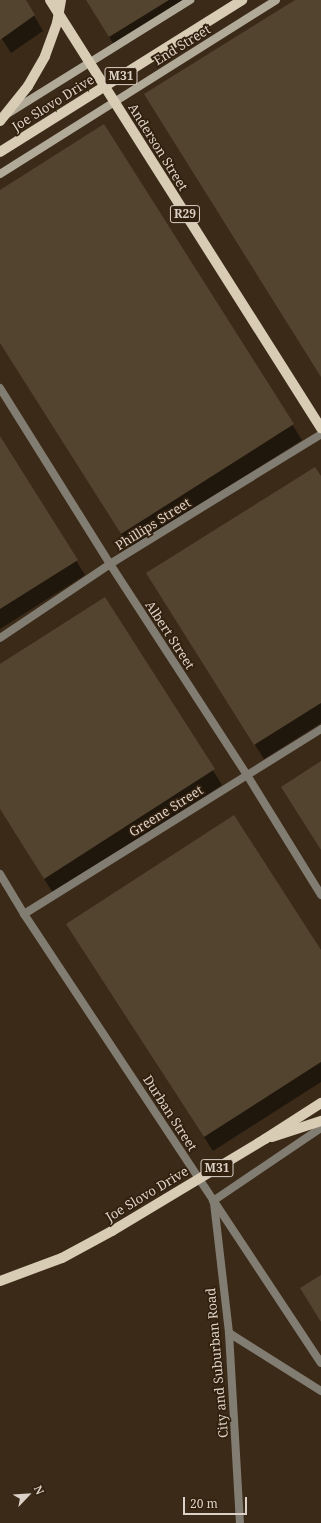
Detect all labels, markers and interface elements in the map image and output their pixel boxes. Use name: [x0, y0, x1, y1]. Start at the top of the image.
street label: End Street: [151, 21, 213, 69]
road number: M31: [104, 66, 138, 86]
street label: Joe Slovo Drive: [9, 72, 97, 134]
street label: Anderson Street: [125, 100, 191, 194]
road number: R29: [169, 204, 201, 224]
street label: Phillips Street: [112, 495, 194, 553]
street label: Albert Street: [142, 598, 198, 672]
street label: Greene Street: [126, 782, 206, 840]
street label: Durban Street: [140, 1072, 200, 1154]
road number: M31: [200, 1158, 234, 1178]
street label: Joe Slovo Drive: [103, 1163, 191, 1225]
street label: City and Suburban Road: [203, 1287, 231, 1439]
north arrow: [8, 1475, 48, 1515]
text: N: [31, 1483, 48, 1497]
scale bar: [185, 1489, 249, 1515]
text: 20 m: [190, 1495, 218, 1512]

